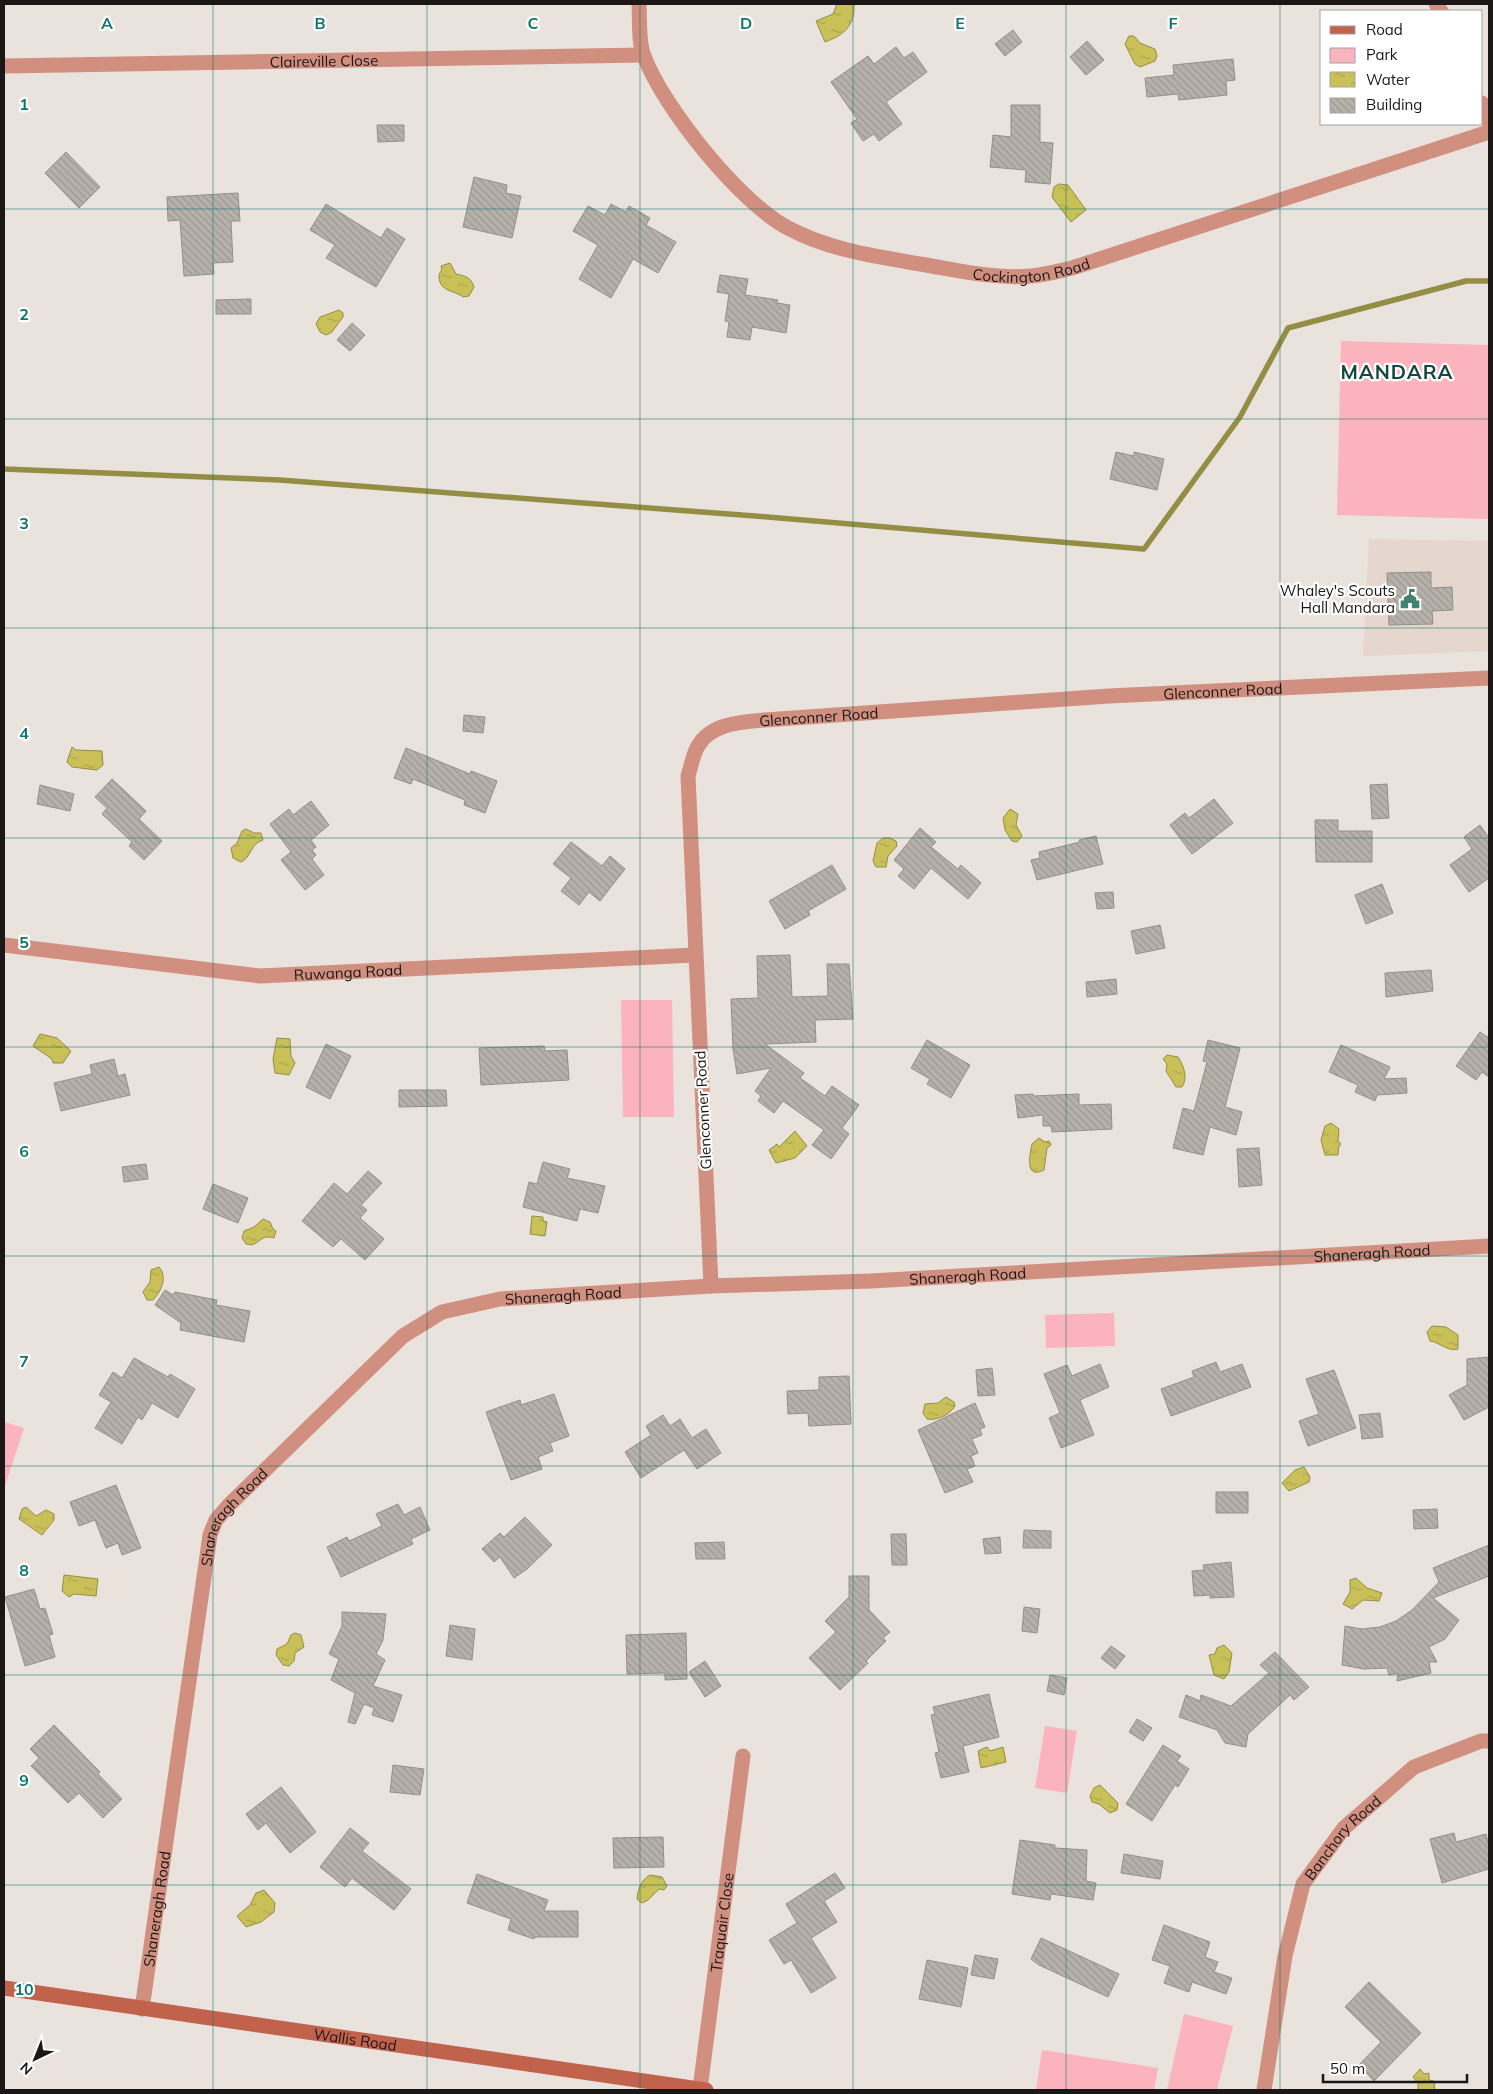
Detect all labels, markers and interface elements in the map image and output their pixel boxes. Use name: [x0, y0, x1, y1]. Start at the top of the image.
legend: [1320, 10, 1483, 125]
text: A: [101, 13, 113, 33]
text: B: [314, 13, 326, 33]
text: C: [528, 13, 539, 33]
text: D: [740, 13, 752, 33]
text: E: [955, 13, 965, 33]
text: F: [1168, 13, 1178, 33]
text: Road: [1366, 20, 1403, 39]
text: Park: [1366, 45, 1398, 64]
street label: Claireville Close: [269, 50, 378, 71]
text: Water: [1366, 70, 1410, 89]
text: 1: [19, 94, 29, 114]
text: Building: [1366, 95, 1422, 114]
street label: Cockington Road: [972, 253, 1092, 286]
text: 2: [19, 304, 29, 324]
district label: MANDARA: [1340, 359, 1454, 384]
text: 3: [19, 513, 29, 533]
place label: Whaley's Scouts Hall Mandara: [1280, 581, 1395, 617]
public building icon: Whaley's Scouts Hall Mandara: [1399, 588, 1421, 610]
street label: Glenconner Road: [1163, 678, 1283, 703]
street label: Glenconner Road: [758, 703, 879, 730]
text: 4: [19, 723, 29, 743]
text: 5: [19, 932, 29, 952]
street label: Ruwanga Road: [293, 960, 403, 984]
street label: Glenconner Road: [690, 1050, 716, 1170]
text: 6: [19, 1141, 29, 1161]
street label: Shaneragh Road: [1313, 1240, 1431, 1265]
street label: Shaneragh Road: [909, 1263, 1027, 1288]
street label: Shaneragh Road: [504, 1282, 622, 1308]
text: 7: [19, 1351, 29, 1371]
street label: Shaneragh Road: [196, 1464, 271, 1567]
text: 8: [19, 1560, 29, 1580]
text: 9: [19, 1770, 29, 1790]
street label: Banchory Road: [1300, 1791, 1385, 1884]
street label: Shaneragh Road: [139, 1850, 174, 1968]
street label: Traquair Close: [706, 1872, 737, 1973]
text: 10: [14, 1979, 34, 1999]
street label: Wallis Road: [312, 2024, 398, 2054]
north arrow: [10, 2034, 60, 2084]
scale bar: [1323, 2052, 1467, 2084]
text: N: [16, 2058, 36, 2079]
text: 50 m: [1330, 2059, 1365, 2078]

